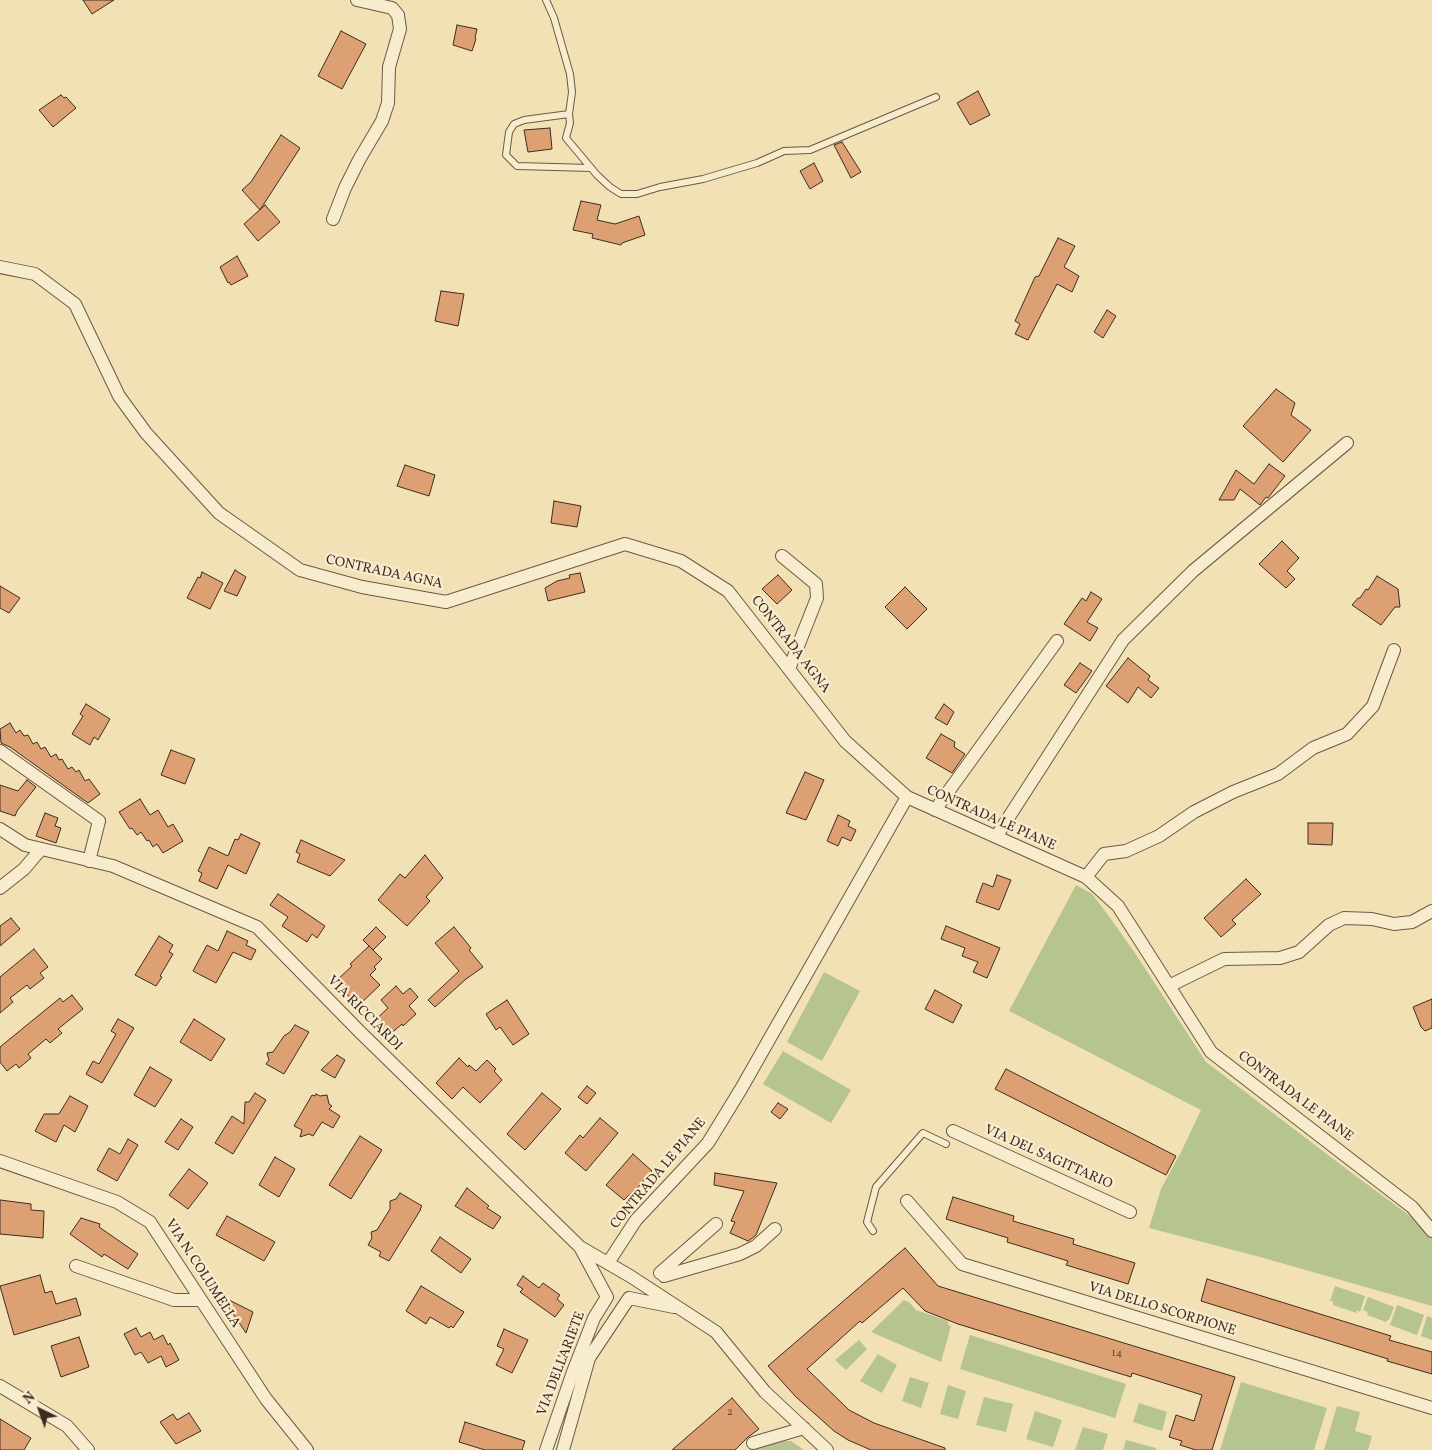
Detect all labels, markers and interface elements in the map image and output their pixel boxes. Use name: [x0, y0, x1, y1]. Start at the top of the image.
street label: CONTRADA AGNA: [324, 552, 444, 594]
street label: CONTRADA AGNA: [747, 593, 833, 697]
street label: CONTRADA LE PIANE: [924, 783, 1058, 855]
street label: VIA RICCIARDI: [323, 973, 405, 1055]
street label: CONTRADA LE PIANE: [1234, 1048, 1356, 1146]
street label: CONTRADA LE PIANE: [608, 1115, 710, 1233]
street label: VIA DEL SAGITTARIO: [981, 1122, 1115, 1194]
street label: VIA N. COLUMELLA: [161, 1217, 243, 1331]
street label: VIA DELLO SCORPIONE: [1086, 1280, 1238, 1340]
street label: VIA DELL'ARIETE: [534, 1310, 590, 1418]
house number: 14: [1112, 1347, 1122, 1361]
north arrow: [15, 1385, 65, 1435]
text: N: [19, 1388, 40, 1409]
house number: 2: [727, 1406, 733, 1420]

